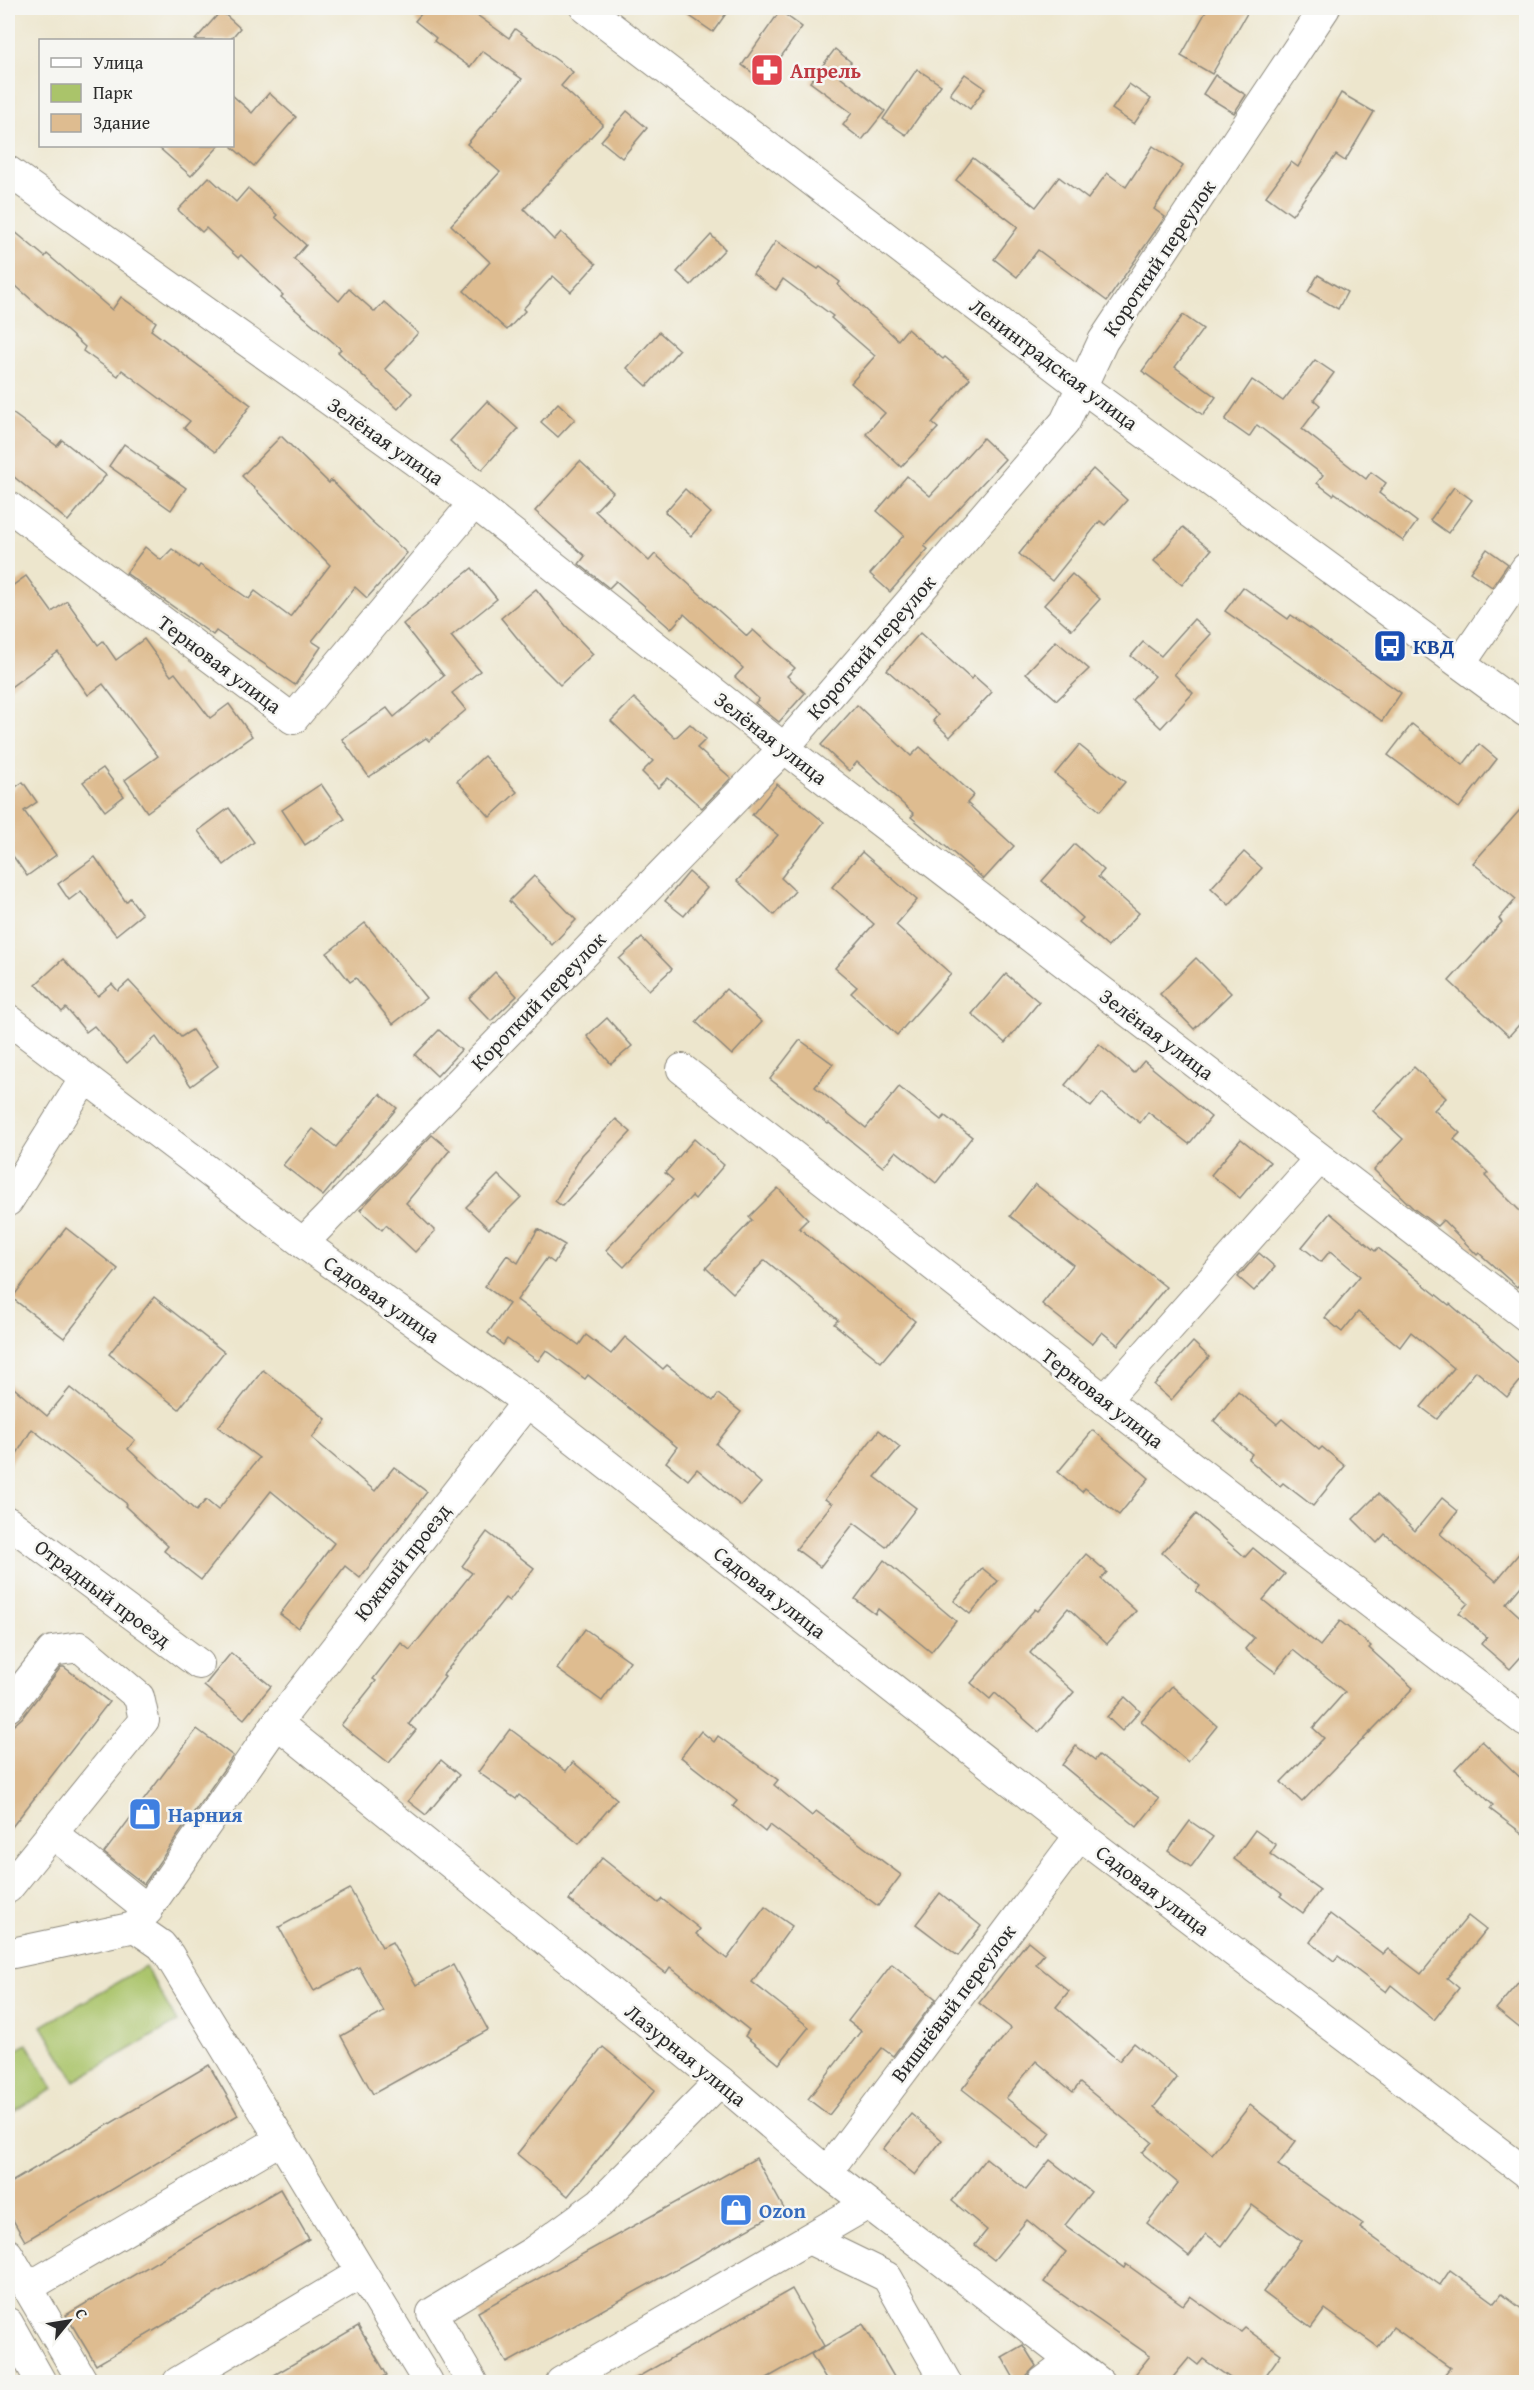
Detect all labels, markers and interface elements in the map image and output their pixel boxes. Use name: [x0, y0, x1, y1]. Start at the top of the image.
legend: [39, 39, 234, 147]
text: Улица: [93, 49, 144, 76]
pharmacy icon: Апрель: [749, 52, 785, 88]
place label: Апрель: [790, 55, 861, 86]
text: Парк: [93, 79, 133, 106]
text: Здание: [93, 109, 150, 136]
street label: Короткий переулок: [1095, 173, 1223, 343]
street label: Ленинградская улица: [963, 290, 1145, 438]
street label: Зелёная улица: [321, 389, 451, 493]
street label: Короткий переулок: [799, 568, 943, 726]
street label: Терновая улица: [152, 607, 288, 721]
bus stop icon: КВД: [1372, 628, 1408, 664]
place label: КВД: [1413, 631, 1455, 662]
street label: Зелёная улица: [708, 684, 834, 792]
street label: Короткий переулок: [463, 924, 613, 1078]
street label: Зелёная улица: [1093, 981, 1221, 1087]
street label: Садовая улица: [318, 1247, 446, 1351]
street label: Терновая улица: [1035, 1340, 1171, 1456]
street label: Южный проезд: [346, 1496, 458, 1627]
street label: Отрадный проезд: [28, 1531, 178, 1655]
street label: Садовая улица: [707, 1538, 833, 1646]
shop icon: Нарния: [127, 1796, 163, 1832]
place label: Нарния: [168, 1799, 243, 1830]
street label: Садовая улица: [1089, 1837, 1217, 1943]
street label: Вишнёвый переулок: [883, 1917, 1023, 2089]
street label: Лазурная улица: [618, 1996, 754, 2114]
shop icon: Ozon: [718, 2192, 754, 2228]
place label: Ozon: [759, 2195, 806, 2226]
north arrow: [39, 2291, 99, 2351]
text: С: [69, 2304, 95, 2323]

